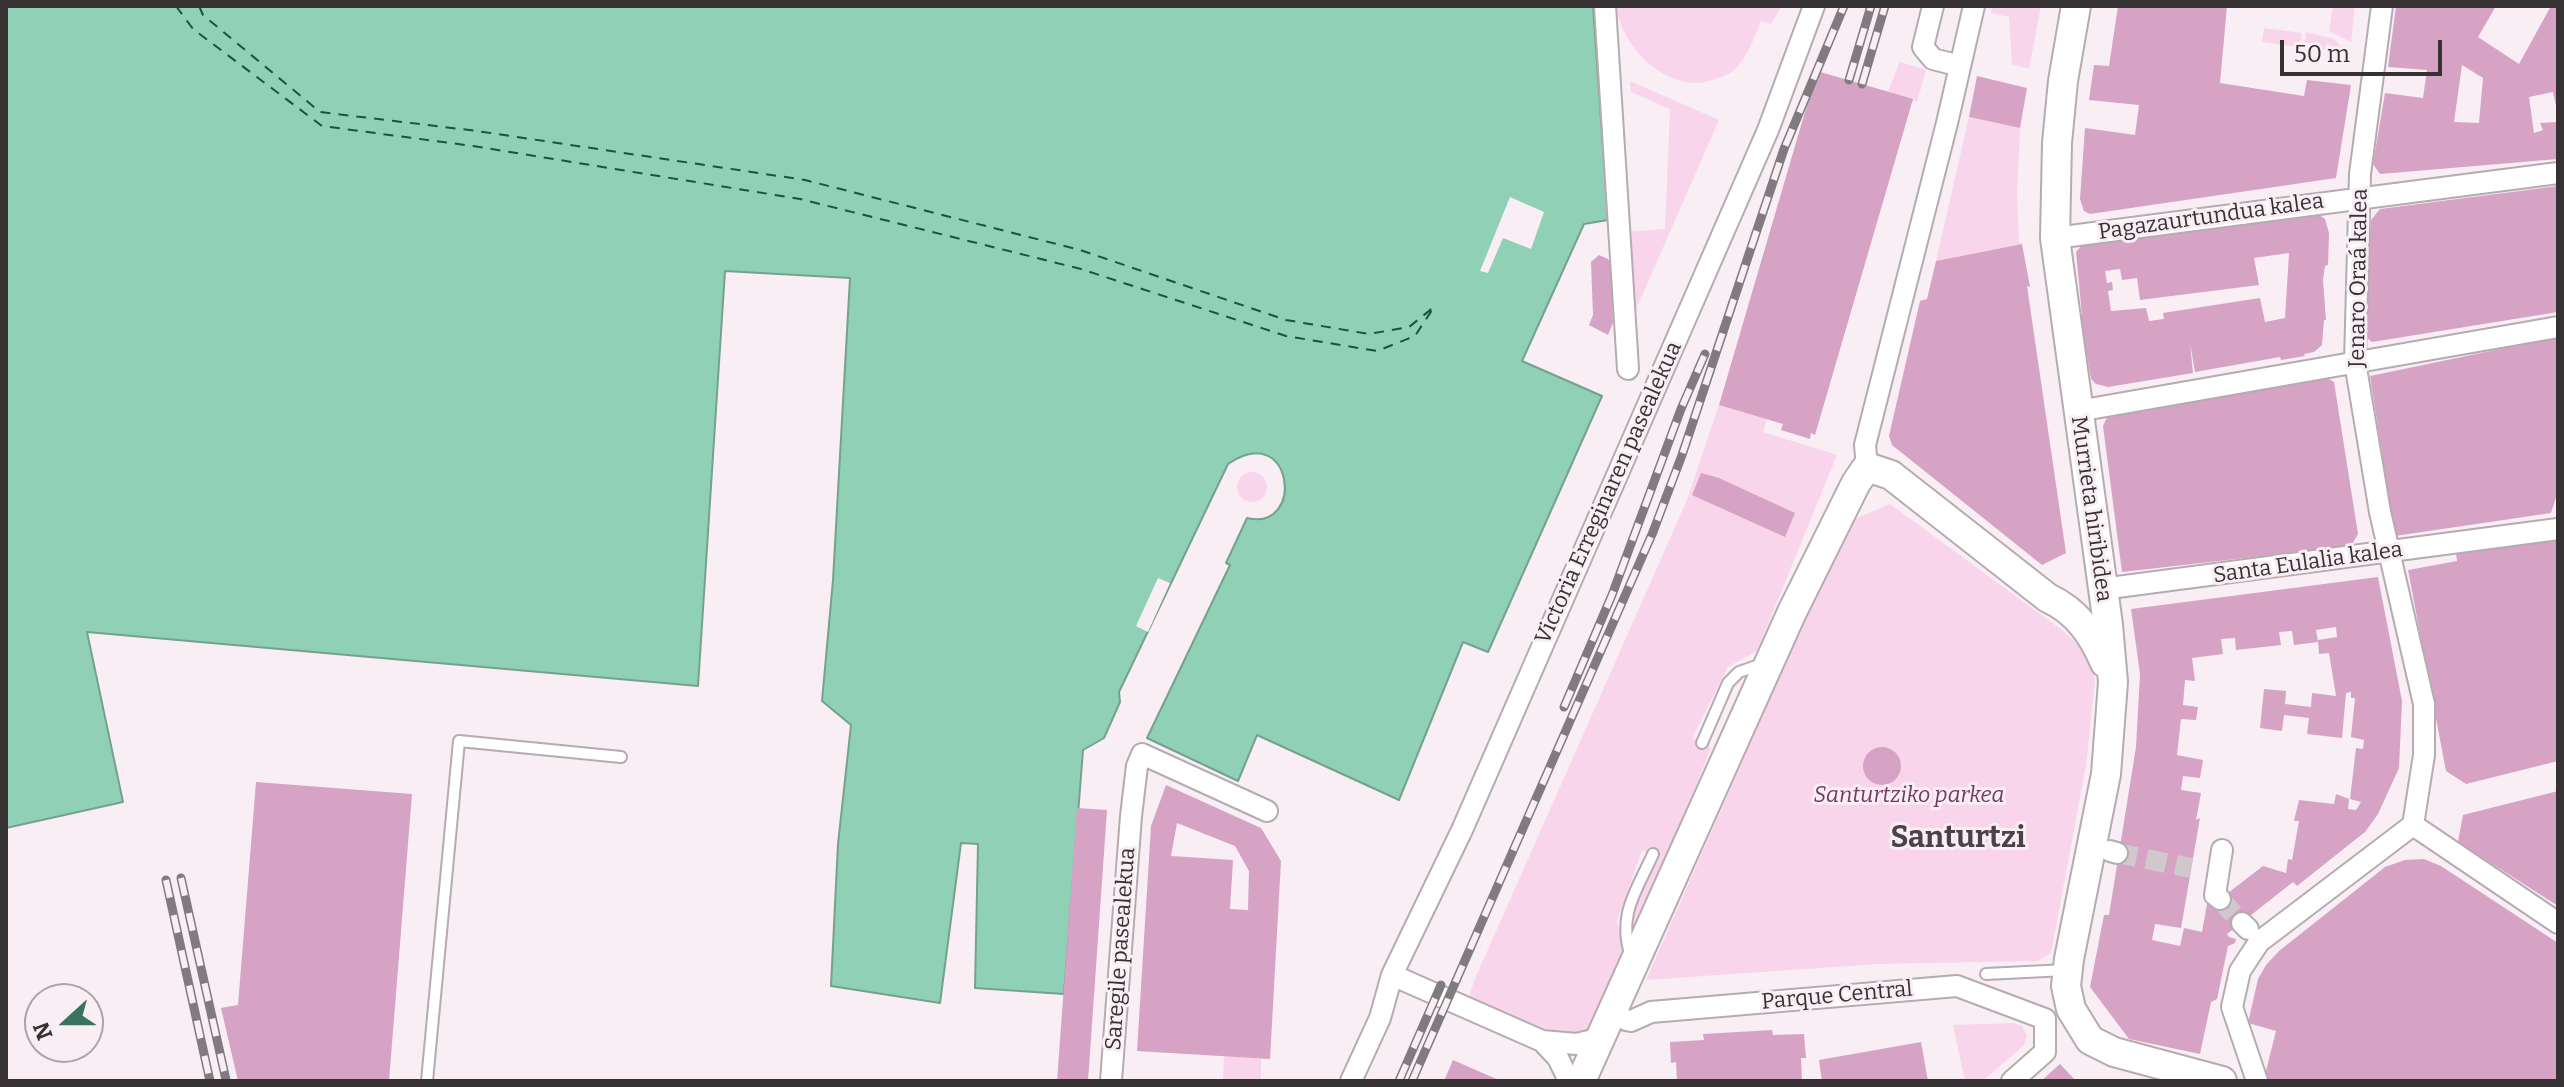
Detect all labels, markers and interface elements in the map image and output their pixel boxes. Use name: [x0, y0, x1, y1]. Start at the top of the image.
scale bar: [2284, 24, 2446, 74]
text: 50 m: [2294, 40, 2350, 68]
street label: Pagazaurtundua kalea: [2096, 188, 2326, 246]
street label: Jenaro Oraá kalea: [2344, 188, 2374, 368]
street label: Victoria Erreginaren pasealekua: [1530, 338, 1688, 648]
street label: Murrieta hiribidea: [2065, 414, 2117, 604]
street label: Santa Eulalia kalea: [2211, 537, 2405, 589]
park label: Santurtziko parkea: [1814, 783, 2004, 809]
district label: Santurtzi: [1890, 821, 2026, 857]
street label: Saregile pasealekua: [1101, 847, 1141, 1051]
street label: Parque Central: [1760, 976, 1914, 1016]
north arrow: [24, 983, 104, 1063]
text: N: [27, 1018, 59, 1044]

